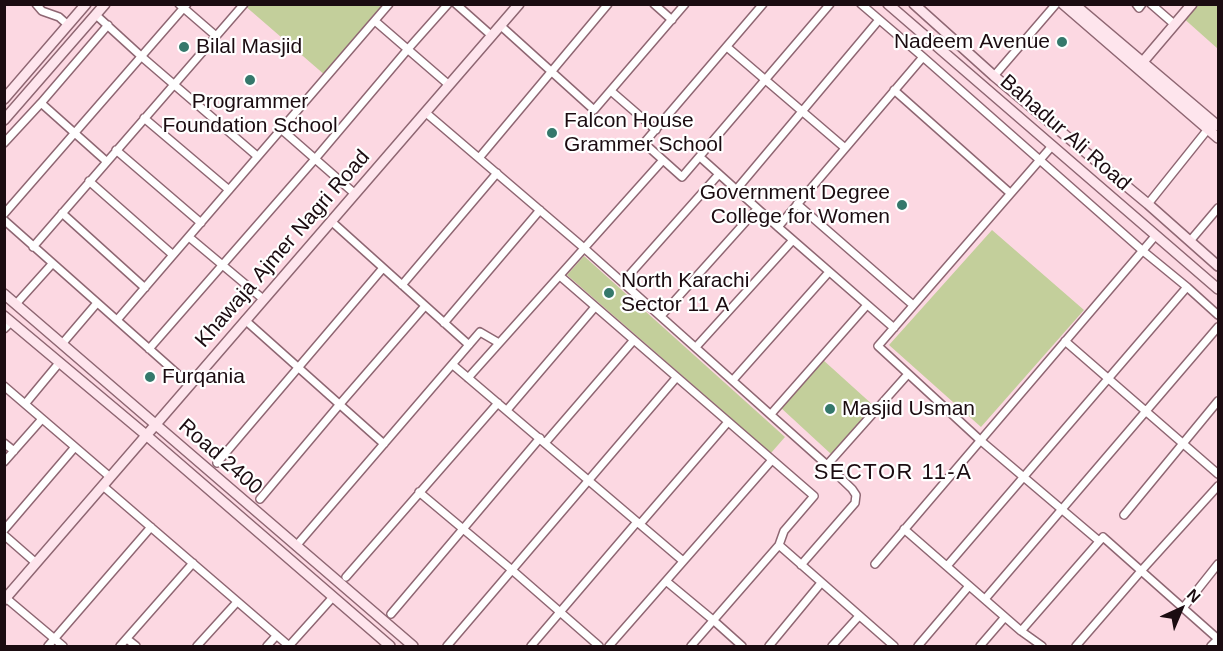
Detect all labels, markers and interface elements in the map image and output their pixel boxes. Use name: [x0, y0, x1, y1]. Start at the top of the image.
place label: Nadeem Avenue: [894, 29, 1050, 55]
place label: Bilal Masjid: [196, 34, 302, 60]
marker: Nadeem Avenue: [1055, 35, 1069, 49]
marker: Bilal Masjid: [177, 40, 191, 54]
street label: Bahadur Ali Road: [995, 69, 1135, 197]
marker: Programmer Foundation School: [243, 73, 257, 87]
place label: Programmer Foundation School: [162, 89, 338, 139]
place label: Falcon House Grammer School: [564, 108, 723, 158]
marker: Falcon House Grammer School: [545, 126, 559, 140]
street label: Khawaja Ajmer Nagri Road: [190, 145, 376, 353]
place label: Government Degree College for Women: [700, 180, 890, 230]
marker: Government Degree College for Women: [895, 198, 909, 212]
place label: North Karachi Sector 11 A: [621, 268, 749, 318]
marker: North Karachi Sector 11 A: [602, 286, 616, 300]
place label: Furqania: [162, 364, 245, 390]
marker: Furqania: [143, 370, 157, 384]
place label: Masjid Usman: [842, 396, 975, 422]
marker: Masjid Usman: [823, 402, 837, 416]
street label: Road 2400: [173, 414, 267, 500]
district label: SECTOR 11-A: [814, 460, 972, 486]
north arrow: [1151, 579, 1211, 639]
text: N: [1184, 586, 1204, 606]

